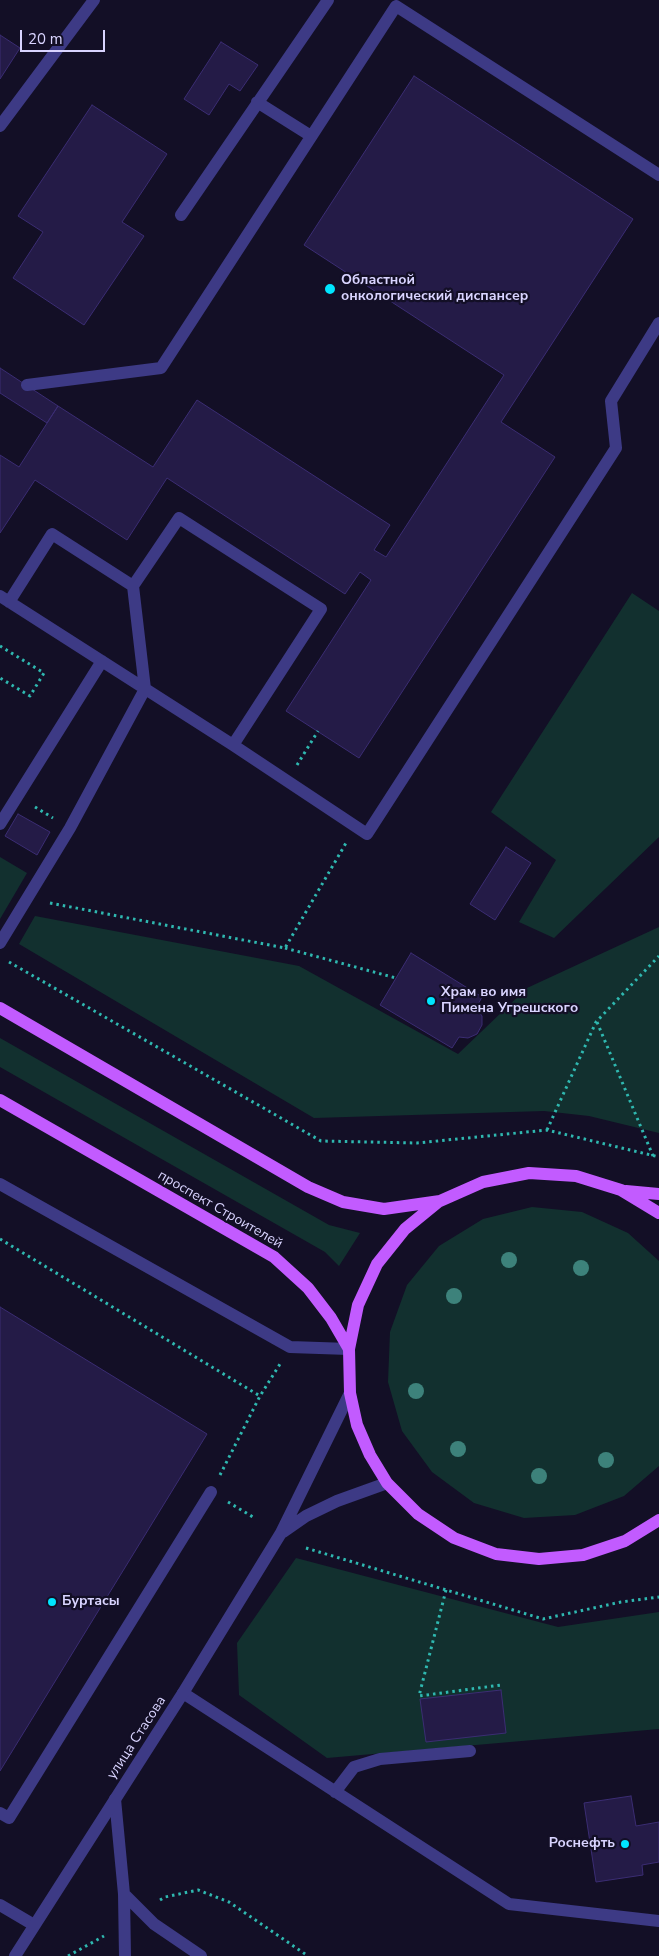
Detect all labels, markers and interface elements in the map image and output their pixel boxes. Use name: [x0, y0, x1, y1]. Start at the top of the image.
scale bar: [22, 20, 108, 52]
text: 20 m: [28, 29, 63, 49]
place label: Областной онкологический диспансер: [341, 273, 528, 306]
marker: Областной онкологический диспансер: [323, 282, 337, 296]
place label: Храм во имя Пимена Угрешского: [441, 985, 578, 1018]
marker: Храм во имя Пимена Угрешского: [425, 995, 437, 1007]
street label: проспект Строителей: [154, 1167, 286, 1253]
place label: Буртасы: [62, 1594, 120, 1610]
marker: Буртасы: [46, 1596, 58, 1608]
street label: улица Стасова: [104, 1693, 170, 1783]
place label: Роснефть: [549, 1836, 615, 1852]
marker: Роснефть: [619, 1838, 631, 1850]

